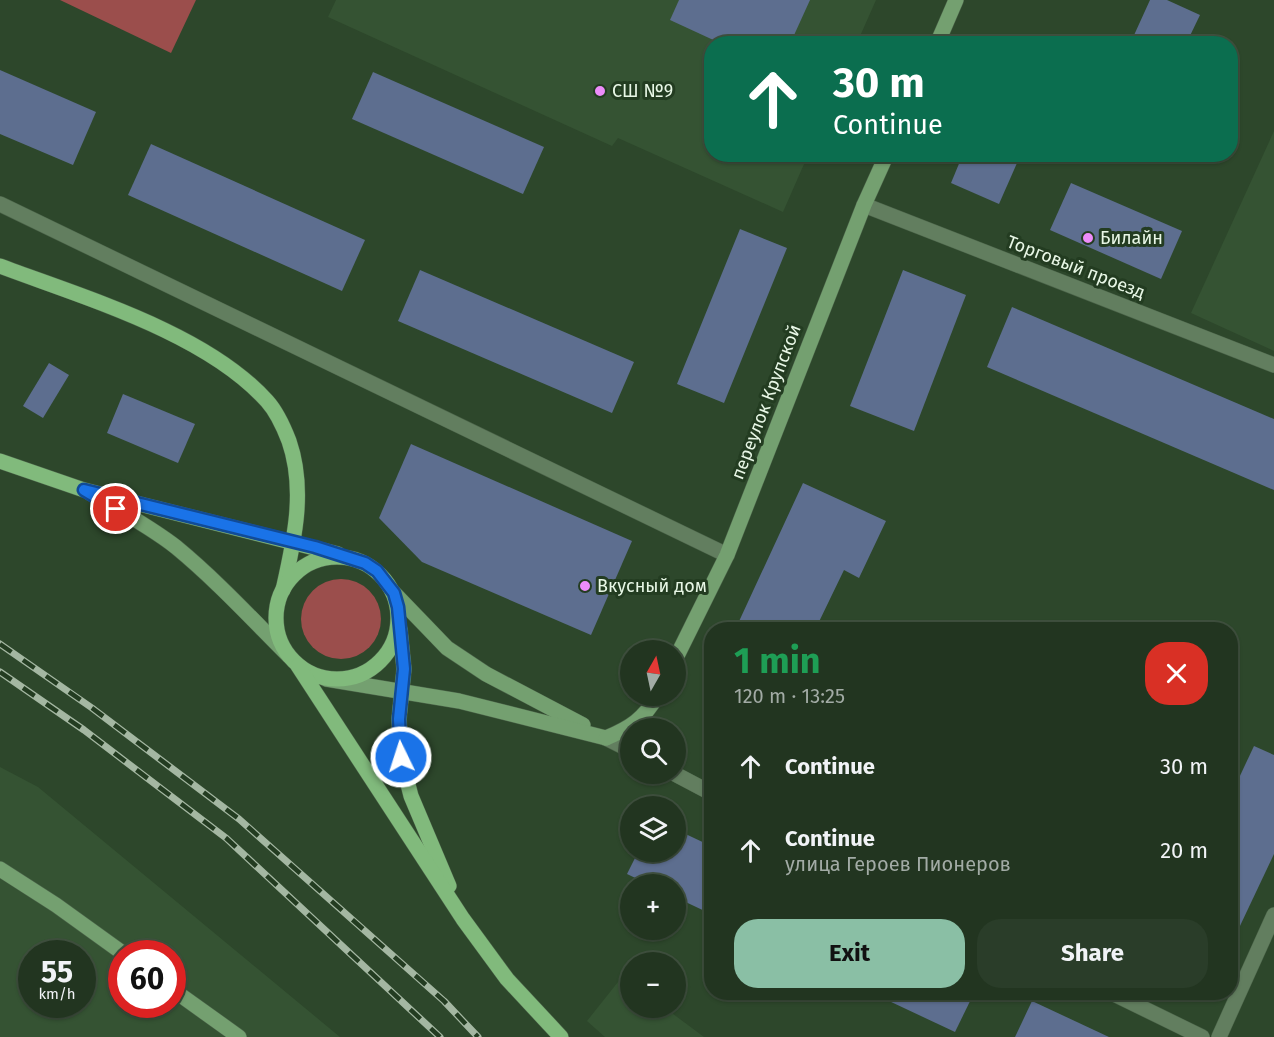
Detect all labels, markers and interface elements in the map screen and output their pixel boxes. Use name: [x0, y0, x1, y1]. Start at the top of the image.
text: 30 m: [833, 58, 925, 108]
icon: ahead: [734, 60, 812, 138]
place label: СШ №9: [612, 80, 673, 102]
marker: СШ №9: [593, 84, 607, 98]
text: Continue: [833, 109, 943, 141]
place label: Билайн: [1100, 227, 1163, 249]
street label: Торговый проезд: [1004, 231, 1148, 303]
marker: Билайн: [1081, 231, 1095, 245]
street label: переулок Крупской: [726, 321, 806, 483]
pin: [90, 483, 141, 534]
icon: arrive: [99, 492, 132, 525]
place label: Вкусный дом: [597, 575, 707, 597]
marker: Вкусный дом: [578, 579, 592, 593]
text: 1 min: [734, 639, 821, 683]
north arrow: [620, 640, 686, 706]
map controls: [620, 640, 686, 1018]
button: close: [1145, 642, 1208, 705]
text: 120 m · 13:25: [734, 684, 845, 708]
button: search: [620, 718, 686, 784]
position arrow: [369, 725, 433, 789]
icon: ahead: [734, 750, 767, 783]
text: Continue: [785, 753, 875, 780]
text: 30 m: [1160, 753, 1208, 780]
button: layers: [620, 796, 686, 862]
text: Continue: [785, 825, 875, 852]
icon: ahead: [734, 834, 767, 867]
text: 20 m: [1160, 837, 1208, 864]
text: улица Героев Пионеров: [785, 852, 1011, 876]
button: +: [620, 874, 686, 940]
button: Exit: [734, 919, 965, 988]
button: Share: [977, 919, 1208, 988]
speed limit sign: 60: [108, 940, 186, 1018]
button: −: [620, 952, 686, 1018]
text: 55: [41, 954, 73, 990]
text: km/h: [38, 985, 76, 1003]

